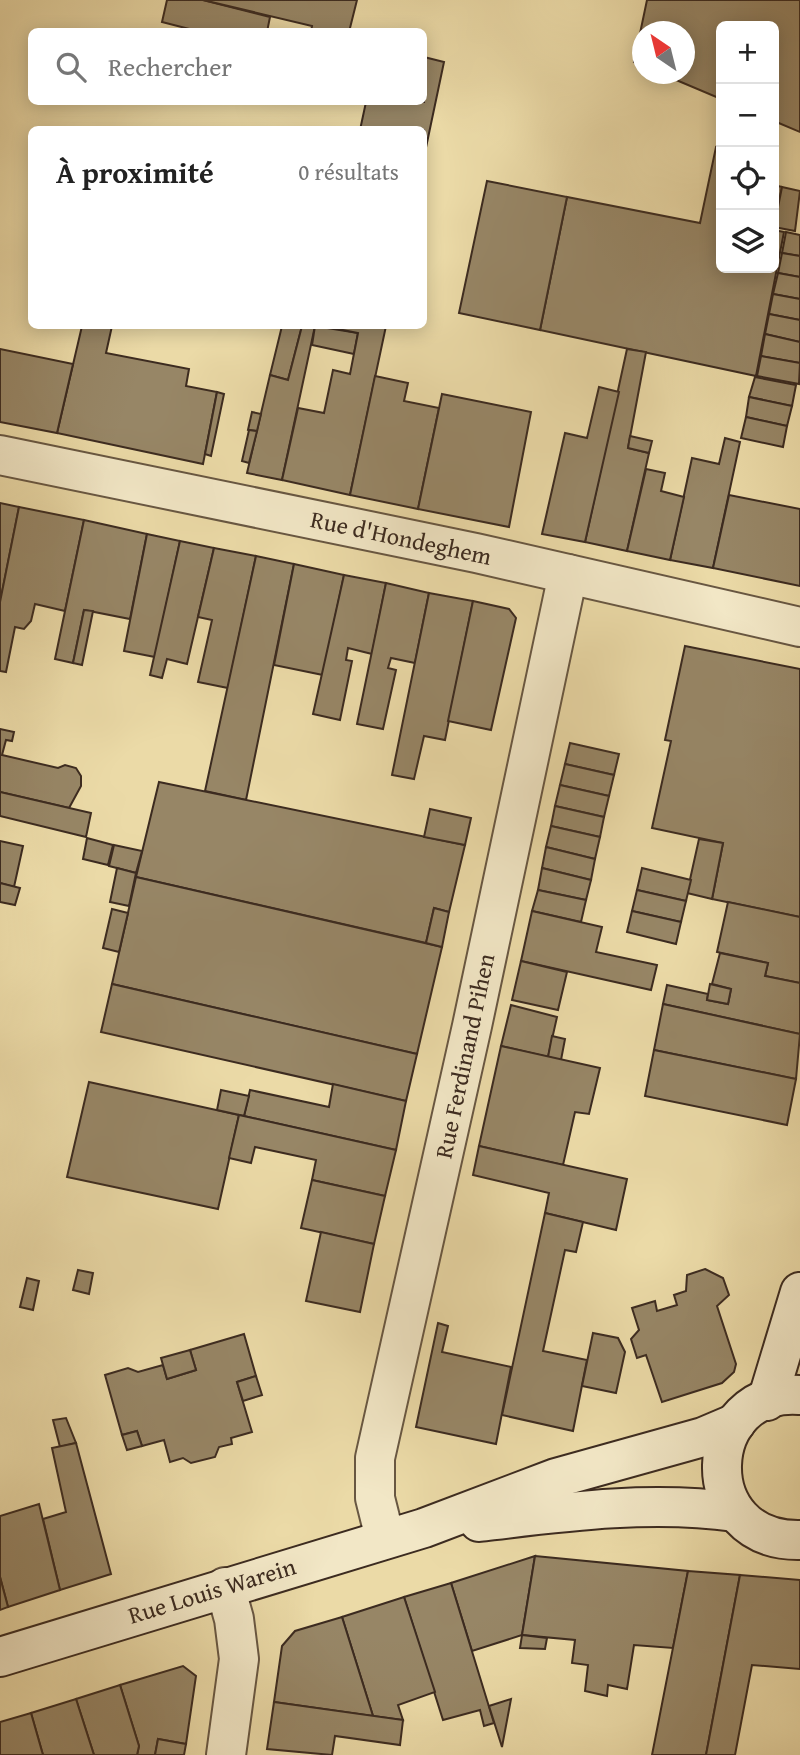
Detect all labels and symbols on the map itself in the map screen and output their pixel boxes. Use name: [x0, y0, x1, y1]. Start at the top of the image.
north arrow: [632, 21, 695, 84]
street label: Rue d'Hondeghem: [307, 501, 495, 574]
street label: Rue Ferdinand Pihen: [426, 950, 503, 1162]
street label: Rue Louis Warein: [124, 1548, 300, 1633]

